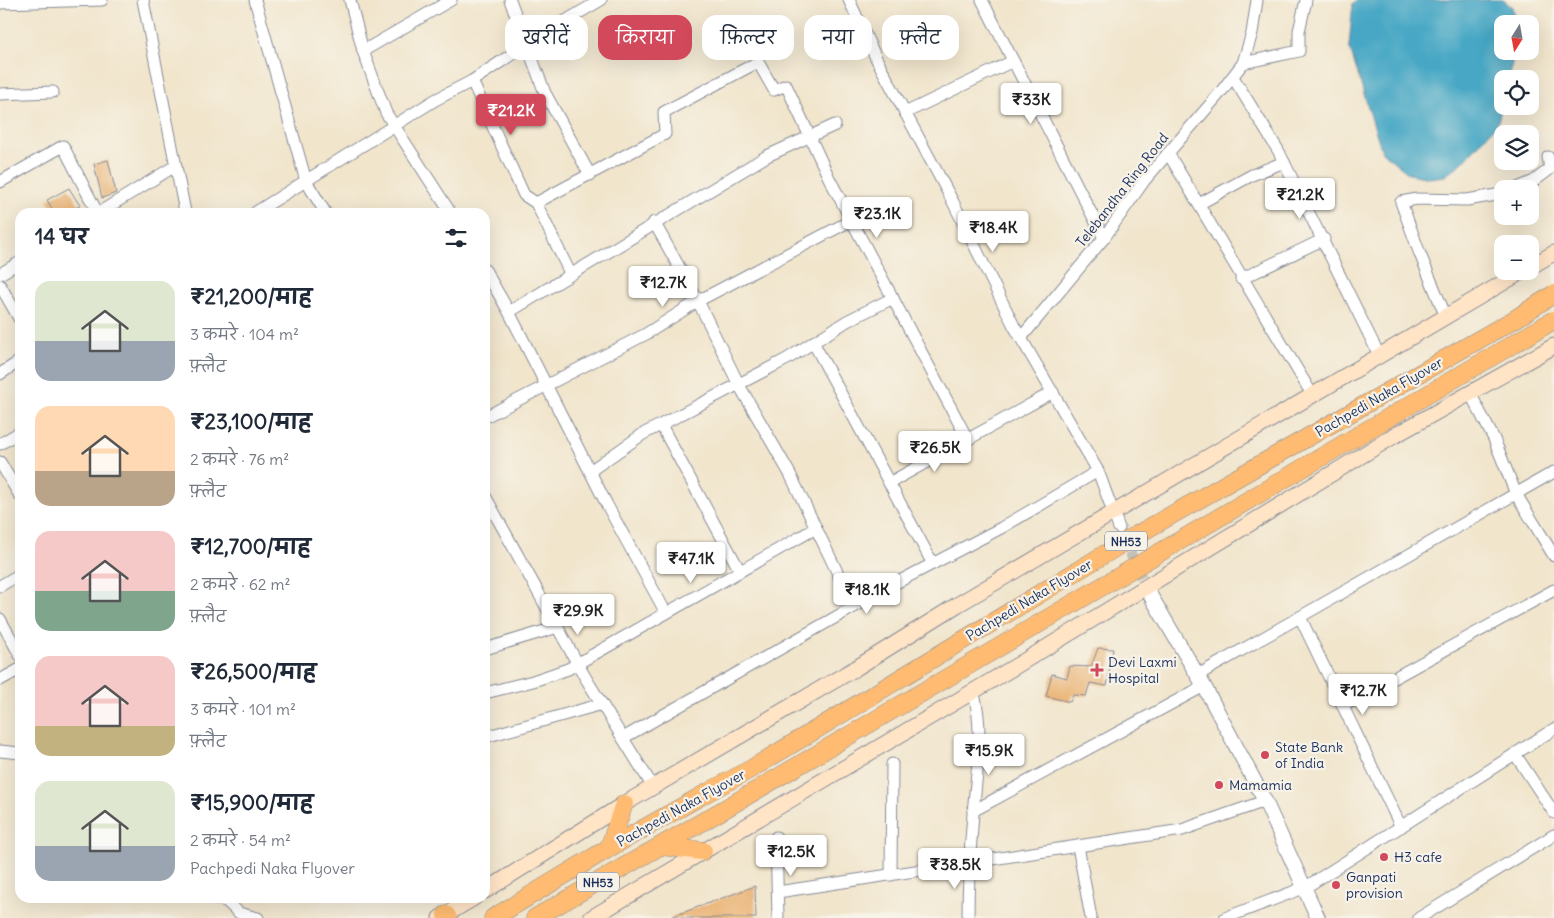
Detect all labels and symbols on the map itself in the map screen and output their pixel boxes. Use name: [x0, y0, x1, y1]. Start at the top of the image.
north arrow: [1494, 15, 1539, 60]
pin: ₹33K: [1001, 82, 1061, 125]
pin: ₹21.2K: [470, 94, 552, 136]
street label: Telebandha Ring Road: [1072, 129, 1172, 251]
pin: ₹21.2K: [1259, 178, 1341, 220]
pin: ₹23.1K: [836, 196, 918, 239]
pin: ₹18.4K: [952, 210, 1034, 253]
pin: ₹12.7K: [622, 266, 704, 308]
street label: Pachpedi Naka Flyover: [1312, 353, 1446, 441]
pin: ₹26.5K: [894, 430, 976, 473]
road number: NH53: [1105, 532, 1147, 550]
pin: ₹47.1K: [650, 542, 732, 584]
street label: Pachpedi Naka Flyover: [963, 555, 1096, 645]
pin: ₹18.1K: [826, 572, 908, 615]
pin: ₹29.9K: [537, 594, 619, 636]
place label: Devi Laxmi Hospital: [1108, 653, 1177, 687]
marker: Devi Laxmi Hospital: [1090, 663, 1104, 677]
pin: ₹12.7K: [1322, 674, 1404, 716]
pin: ₹15.9K: [948, 734, 1030, 776]
place label: State Bank of India: [1275, 738, 1343, 772]
marker: State Bank of India: [1259, 749, 1271, 761]
street label: Pachpedi Naka Flyover: [614, 765, 749, 851]
place label: Mamamia: [1229, 776, 1292, 794]
marker: Mamamia: [1213, 779, 1225, 791]
pin: ₹12.5K: [750, 834, 832, 877]
pin: ₹38.5K: [914, 848, 996, 890]
place label: H3 cafe: [1394, 848, 1442, 866]
marker: H3 cafe: [1378, 851, 1390, 863]
place label: Ganpati provision: [1346, 868, 1403, 902]
road number: NH53: [577, 872, 619, 892]
marker: Ganpati provision: [1330, 879, 1342, 891]

